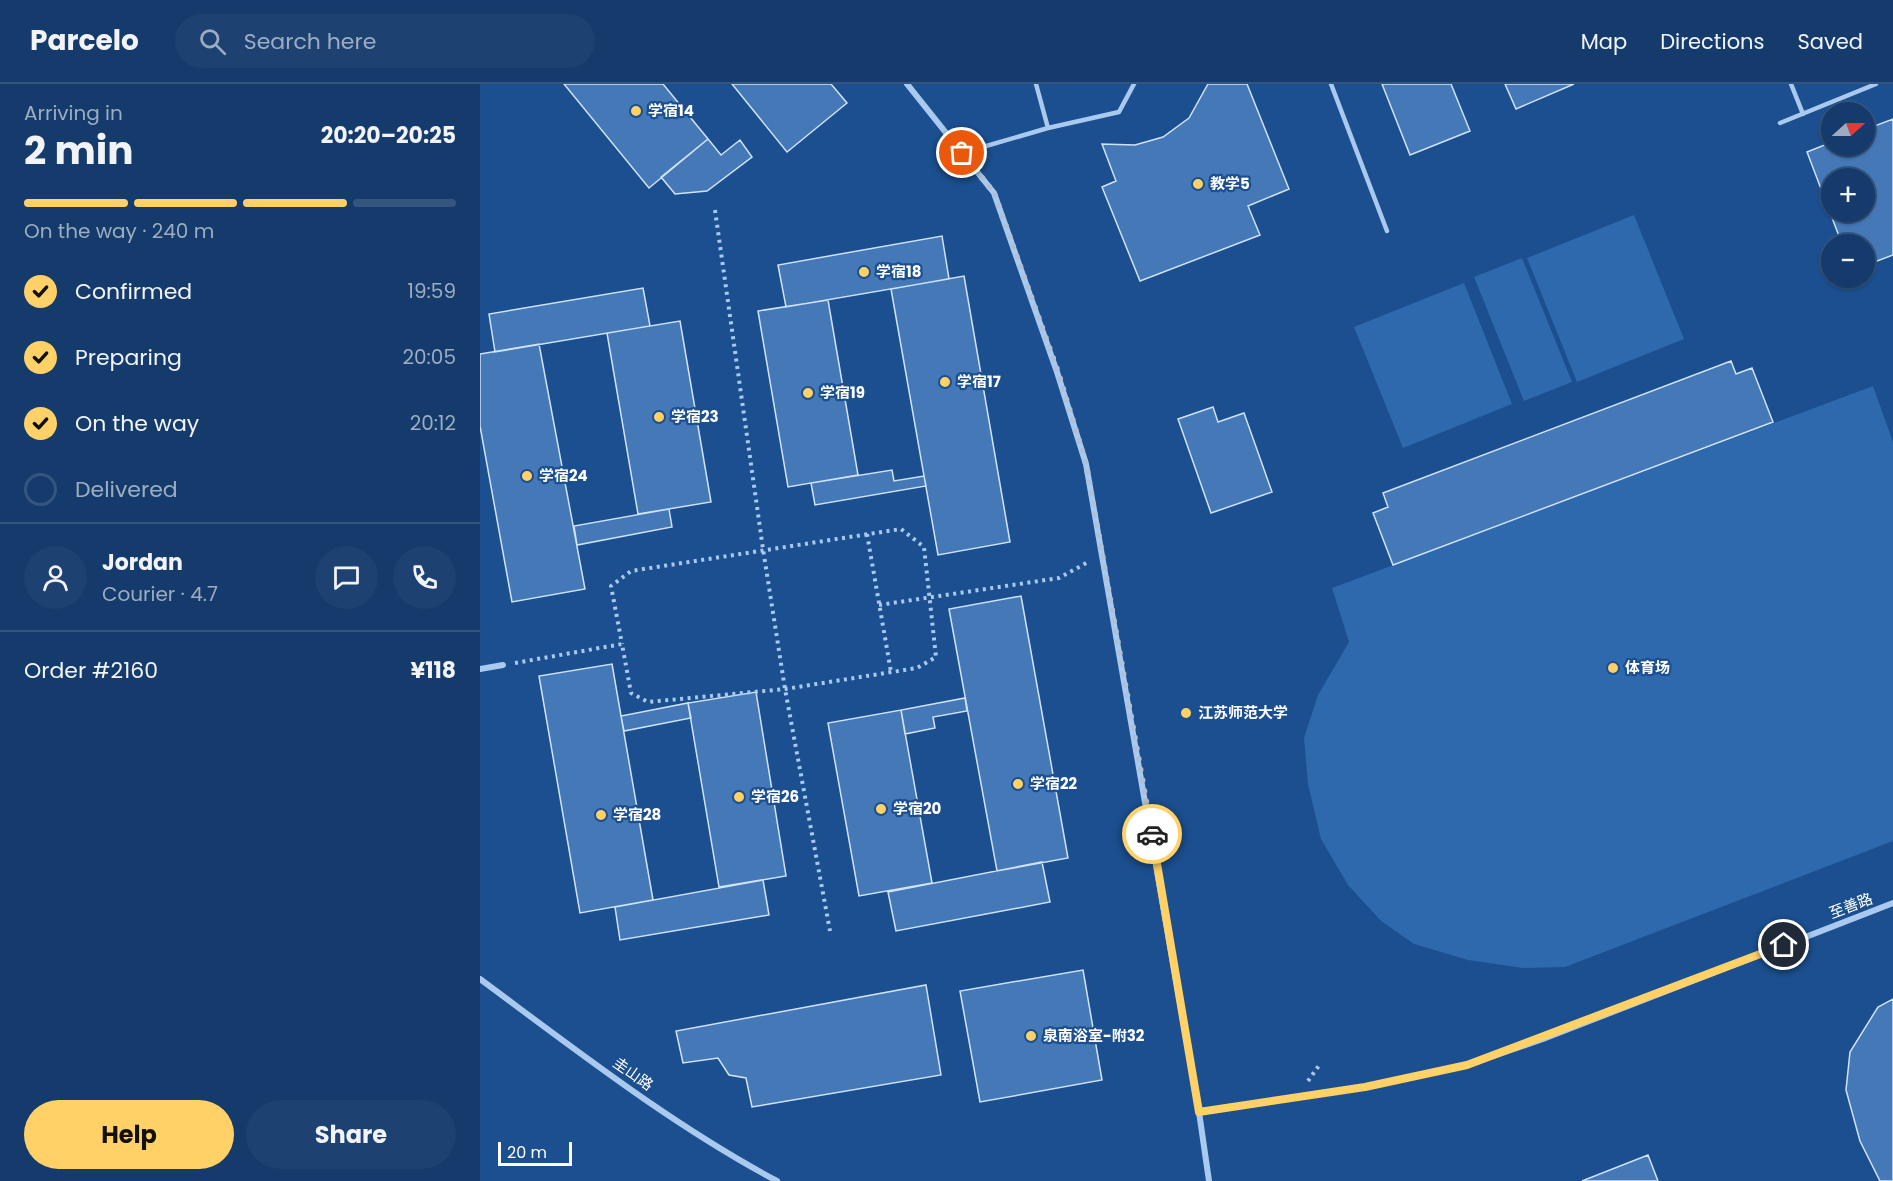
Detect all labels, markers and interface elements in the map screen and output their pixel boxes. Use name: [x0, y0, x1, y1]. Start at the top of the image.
search box: [175, 14, 595, 68]
text: Parcelo: [30, 21, 139, 60]
icon: search: [196, 25, 229, 58]
text: Search here: [244, 26, 376, 57]
text: Map: [1581, 27, 1627, 56]
text: Directions: [1660, 27, 1764, 56]
text: Saved: [1797, 27, 1863, 56]
text: Arriving in: [24, 99, 123, 127]
place label: 学宿14: [648, 100, 694, 121]
north arrow: [1821, 102, 1875, 156]
map controls: [1821, 102, 1875, 288]
marker: 学宿14: [629, 104, 643, 118]
text: 20:20–20:25: [321, 120, 456, 151]
text: 2 min: [24, 123, 134, 178]
pin: [936, 127, 987, 178]
icon: bag: [945, 136, 978, 169]
button: +: [1821, 168, 1875, 222]
place label: 教学5: [1210, 173, 1250, 194]
marker: 教学5: [1191, 177, 1205, 191]
text: On the way · 240 m: [24, 217, 214, 245]
button: −: [1821, 234, 1875, 288]
place label: 学宿18: [876, 261, 921, 282]
marker: 学宿18: [857, 265, 871, 279]
icon: check: [24, 275, 57, 308]
text: Confirmed: [75, 276, 192, 307]
text: 19:59: [408, 277, 456, 305]
icon: check: [24, 341, 57, 374]
text: Preparing: [75, 342, 182, 373]
text: 20:05: [403, 343, 456, 371]
place label: 学宿17: [957, 371, 1001, 392]
marker: 学宿17: [938, 375, 952, 389]
place label: 学宿19: [820, 382, 865, 403]
marker: 学宿19: [801, 386, 815, 400]
place label: 学宿23: [671, 406, 719, 427]
icon: check: [24, 407, 57, 440]
text: On the way: [75, 408, 199, 439]
text: 20:12: [410, 409, 456, 437]
marker: 学宿23: [652, 410, 666, 424]
place label: 学宿24: [539, 465, 588, 486]
marker: 学宿24: [520, 469, 534, 483]
text: Delivered: [75, 474, 178, 505]
button: person: [24, 546, 87, 609]
button: chat: [315, 546, 378, 609]
button: phone: [393, 546, 456, 609]
text: Jordan: [102, 547, 183, 578]
text: Courier · 4.7: [102, 580, 218, 608]
text: Order #2160: [24, 655, 158, 686]
text: ¥118: [410, 655, 456, 686]
place label: 体育场: [1625, 657, 1670, 678]
marker: 体育场: [1606, 661, 1620, 675]
place label: 江苏师范大学: [1198, 702, 1288, 723]
marker: 江苏师范大学: [1179, 706, 1193, 720]
place label: 学宿22: [1030, 773, 1078, 794]
marker: 学宿22: [1011, 777, 1025, 791]
place label: 学宿26: [751, 786, 799, 807]
marker: 学宿26: [732, 790, 746, 804]
place label: 学宿20: [893, 798, 942, 819]
marker: 学宿20: [874, 802, 888, 816]
place label: 学宿28: [613, 804, 661, 825]
courier: [1122, 804, 1182, 864]
marker: 学宿28: [594, 808, 608, 822]
icon: car: [1136, 818, 1169, 851]
street label: 至善路: [1826, 888, 1876, 923]
pin: [1758, 919, 1809, 970]
icon: home: [1767, 928, 1800, 961]
place label: 泉南浴室-附32: [1043, 1025, 1145, 1046]
marker: 泉南浴室-附32: [1024, 1029, 1038, 1043]
street label: 圭山路: [609, 1052, 658, 1095]
button: Help: [24, 1100, 234, 1169]
button: Share: [246, 1100, 456, 1169]
scale bar: [498, 1139, 572, 1166]
text: 20 m: [507, 1141, 547, 1164]

